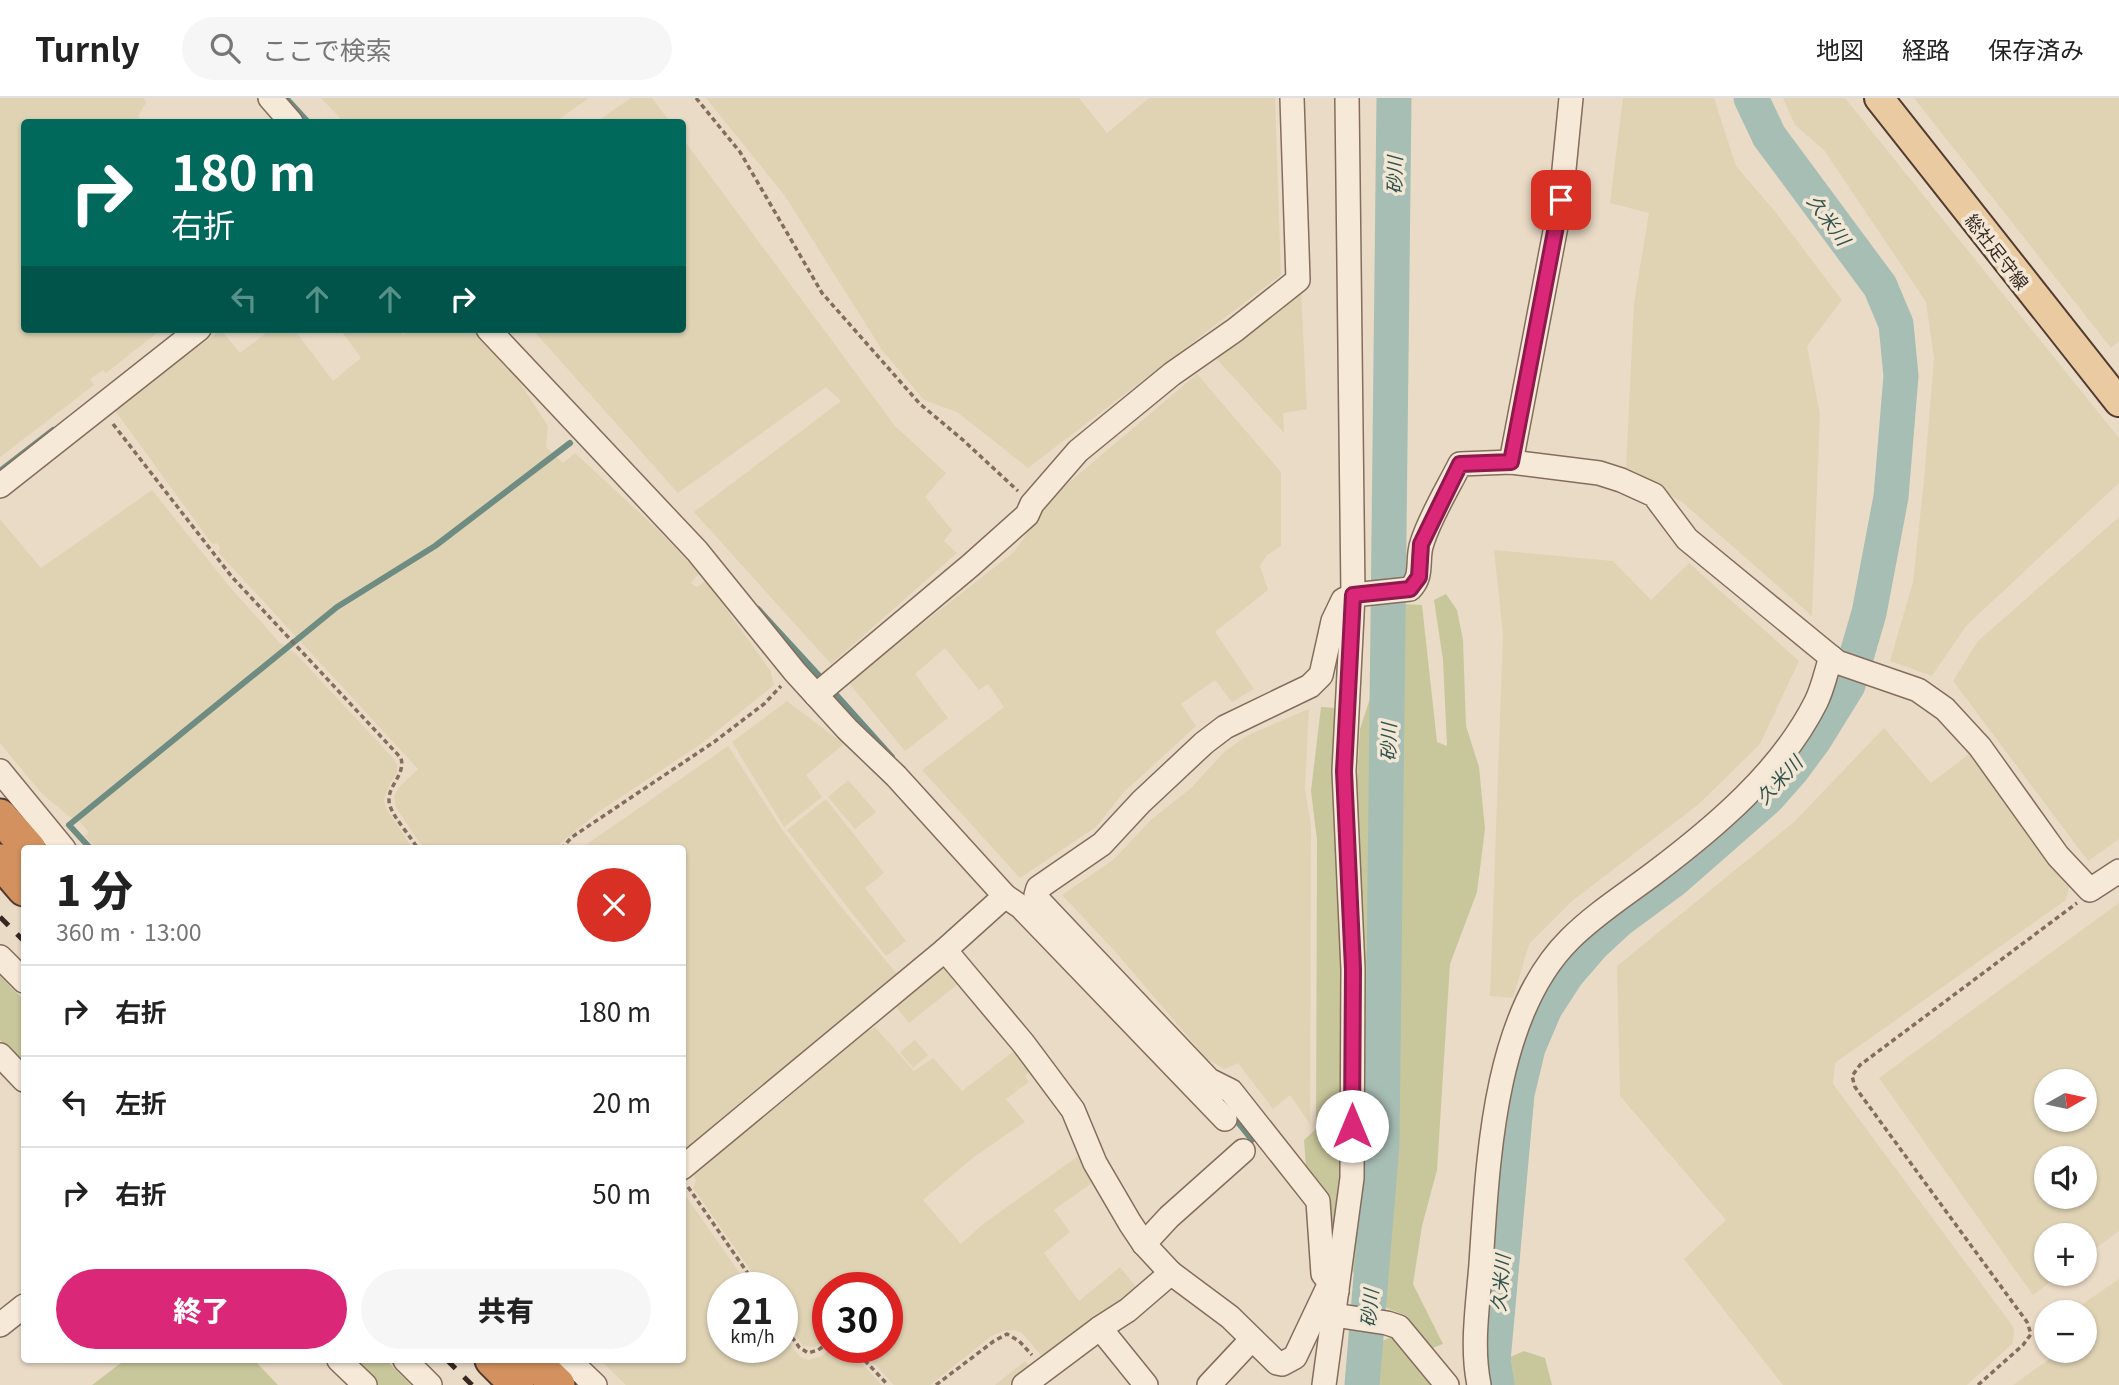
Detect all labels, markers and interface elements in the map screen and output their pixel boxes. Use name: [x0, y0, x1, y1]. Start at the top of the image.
search box: [182, 17, 672, 80]
text: Turnly: [35, 24, 140, 72]
icon: search: [206, 29, 244, 67]
text: ここで検索: [262, 30, 392, 67]
text: 地図: [1816, 31, 1864, 66]
text: 経路: [1902, 31, 1950, 66]
text: 保存済み: [1988, 31, 2084, 66]
text: 180 m: [171, 134, 316, 205]
icon: right: [56, 147, 147, 238]
water label: 砂川: [1379, 154, 1407, 194]
pin: [1531, 170, 1591, 230]
icon: arrive: [1542, 181, 1580, 219]
water label: 久米川: [1802, 188, 1859, 252]
text: 右折: [171, 200, 235, 246]
street label: 総社足守線: [1960, 208, 2036, 294]
icon: left: [225, 280, 263, 318]
icon: ahead: [298, 280, 336, 318]
icon: ahead: [371, 280, 409, 318]
icon: right: [444, 280, 482, 318]
water label: 砂川: [1373, 721, 1401, 761]
water label: 久米川: [1749, 747, 1809, 809]
text: 1 分: [56, 857, 133, 918]
button: close: [577, 868, 651, 942]
text: 360 m · 13:00: [56, 914, 201, 948]
icon: right: [56, 992, 94, 1030]
text: 右折: [115, 992, 167, 1029]
text: 180 m: [578, 992, 651, 1029]
north arrow: [2034, 1069, 2096, 1132]
map controls: [2034, 1069, 2097, 1363]
icon: left: [56, 1083, 94, 1121]
text: 左折: [115, 1083, 167, 1120]
text: 20 m: [592, 1083, 651, 1120]
position arrow: [1315, 1089, 1389, 1163]
button: sound: [2034, 1146, 2097, 1209]
icon: right: [56, 1174, 94, 1212]
text: 右折: [115, 1174, 167, 1211]
text: 50 m: [592, 1174, 651, 1211]
button: +: [2034, 1223, 2097, 1286]
water label: 久米川: [1483, 1251, 1515, 1313]
button: 終了: [56, 1269, 347, 1349]
button: 共有: [361, 1269, 651, 1349]
speed limit sign: 30: [812, 1272, 903, 1363]
text: 21: [732, 1283, 773, 1334]
water label: 砂川: [1353, 1286, 1383, 1328]
button: −: [2034, 1300, 2097, 1363]
text: km/h: [730, 1322, 775, 1348]

